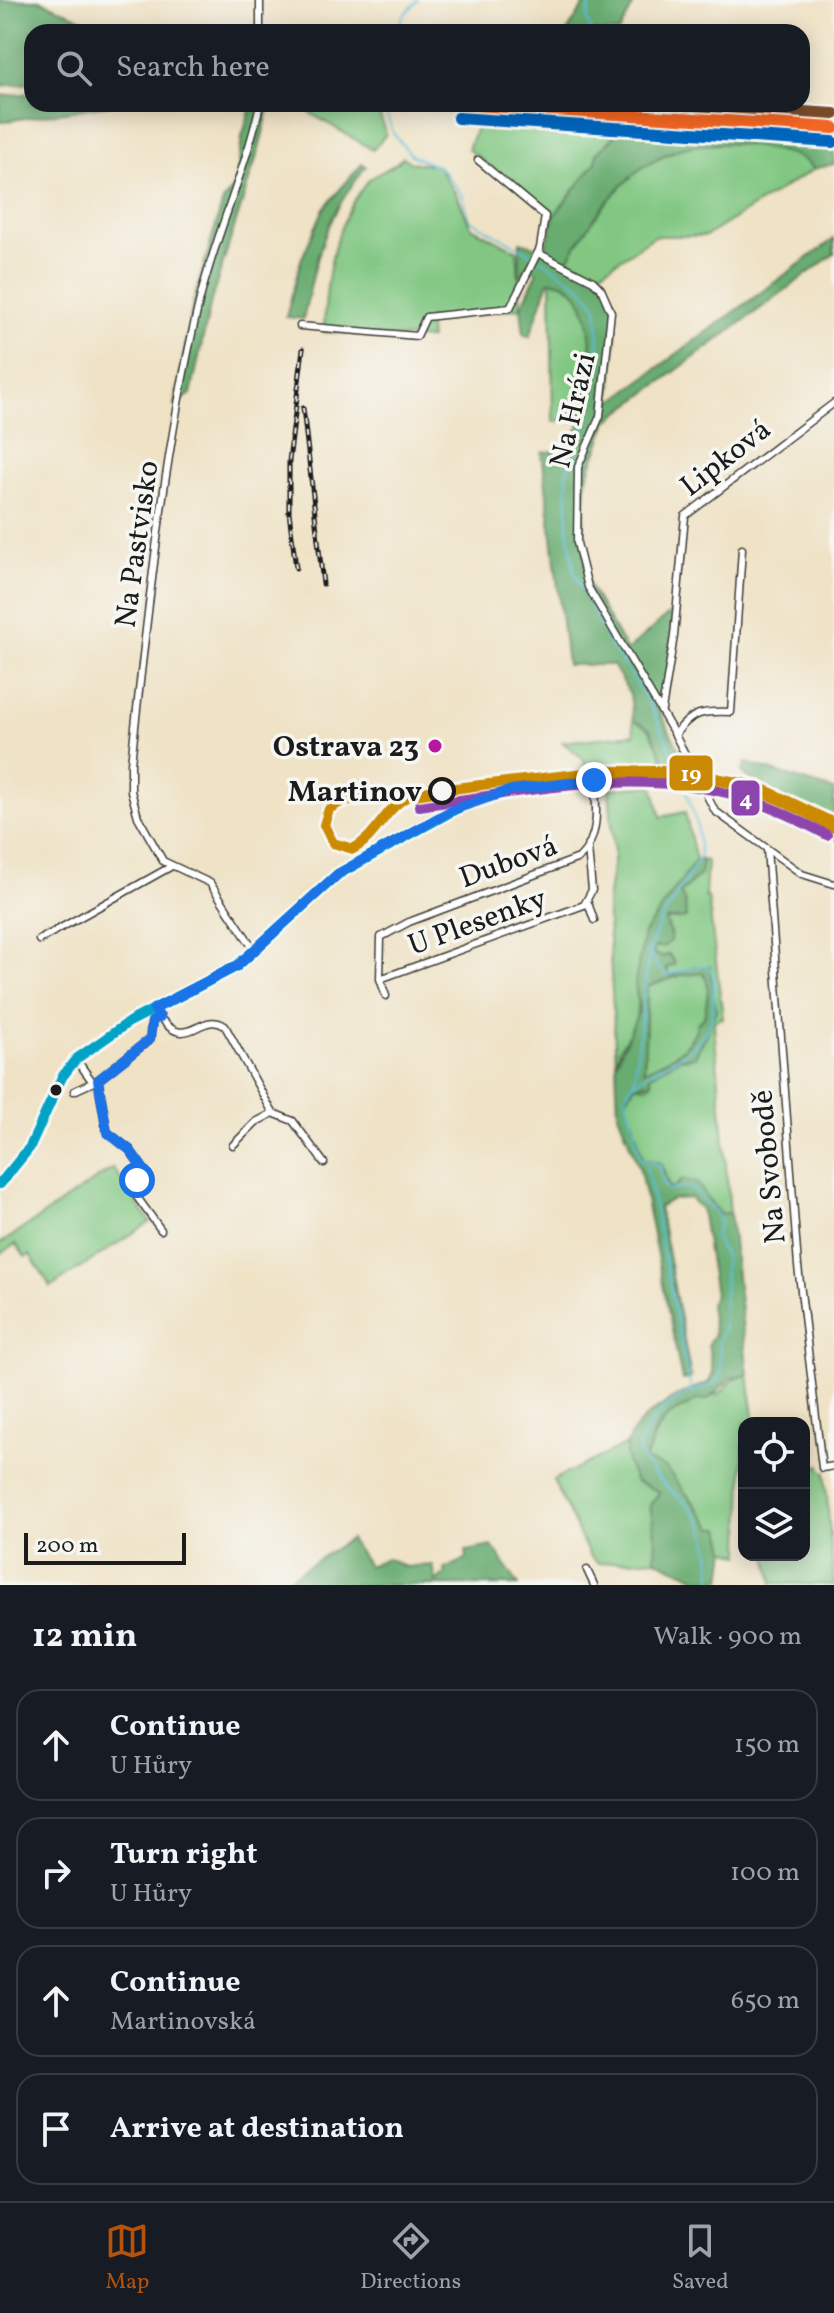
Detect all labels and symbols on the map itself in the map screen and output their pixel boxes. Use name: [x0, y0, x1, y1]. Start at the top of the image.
street label: Na Hrázi: [540, 349, 608, 472]
street label: Lipková: [672, 410, 781, 507]
street label: Na Pastvisko: [105, 458, 171, 631]
place label: Ostrava 23: [273, 727, 419, 769]
marker: Ostrava 23: [426, 737, 444, 755]
line badge: 19: [668, 754, 714, 792]
text: 19: [681, 760, 702, 791]
route end: [576, 762, 612, 798]
place label: Martinov: [288, 772, 422, 814]
marker: Martinov: [429, 778, 455, 804]
line badge: 4: [730, 779, 761, 817]
text: 4: [739, 785, 753, 816]
street label: Dubová: [454, 826, 564, 900]
street label: U Plesenky: [403, 878, 553, 967]
unlabelled marker: [48, 1082, 64, 1098]
street label: Na Svobodě: [742, 1088, 798, 1246]
route start: [119, 1162, 155, 1198]
scale bar: [24, 1529, 186, 1565]

